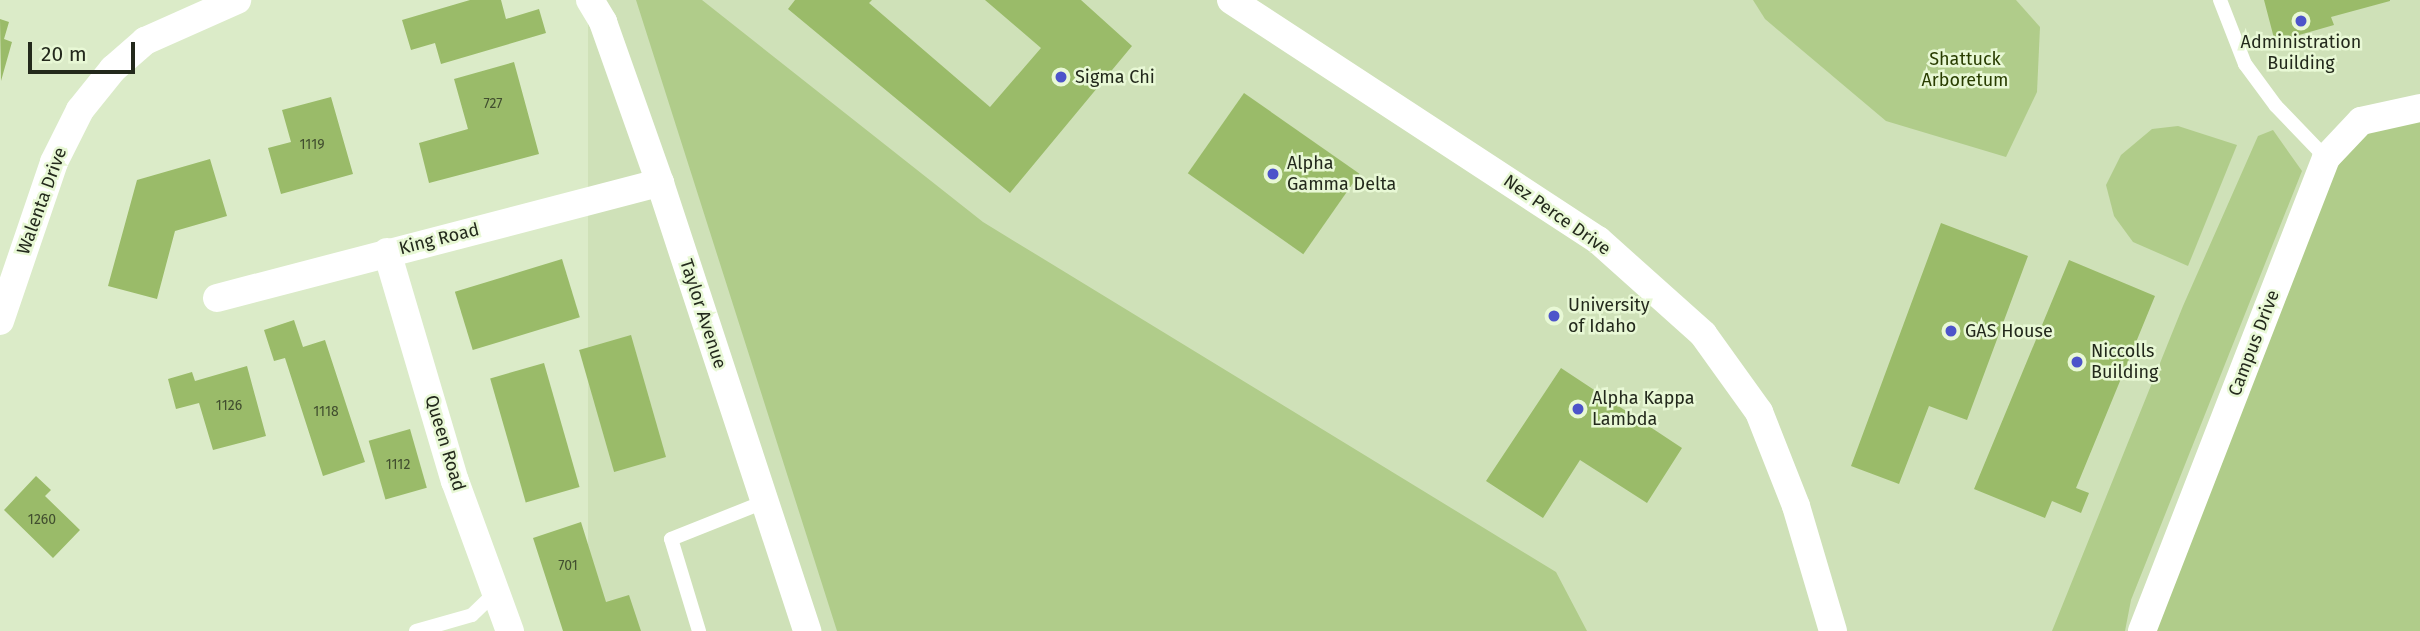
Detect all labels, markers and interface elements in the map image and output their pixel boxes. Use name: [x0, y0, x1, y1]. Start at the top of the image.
marker: Administration Building: [2293, 13, 2309, 29]
scale bar: [32, 28, 138, 72]
place label: Administration Building: [2241, 32, 2361, 74]
text: 20 m: [41, 41, 87, 67]
park label: Shattuck Arboretum: [1921, 49, 2009, 92]
place label: Sigma Chi: [1075, 66, 1155, 88]
marker: Sigma Chi: [1053, 69, 1069, 85]
house number: 727: [483, 96, 503, 112]
house number: 1119: [299, 137, 325, 153]
street label: Walenta Drive: [13, 144, 71, 258]
place label: Alpha Gamma Delta: [1287, 153, 1396, 196]
marker: Alpha Gamma Delta: [1265, 166, 1281, 182]
street label: Nez Perce Drive: [1499, 170, 1615, 260]
street label: King Road: [397, 219, 481, 259]
street label: Taylor Avenue: [675, 256, 731, 372]
street label: Campus Drive: [2224, 287, 2284, 399]
place label: University of Idaho: [1568, 295, 1650, 338]
marker: University of Idaho: [1546, 308, 1562, 324]
place label: GAS House: [1965, 320, 2053, 342]
marker: GAS House: [1943, 323, 1959, 339]
place label: Niccolls Building: [2091, 341, 2158, 384]
marker: Niccolls Building: [2069, 354, 2085, 370]
place label: Alpha Kappa Lambda: [1592, 388, 1695, 430]
street label: Queen Road: [420, 392, 470, 494]
house number: 1126: [216, 398, 242, 414]
marker: Alpha Kappa Lambda: [1570, 401, 1586, 417]
house number: 1118: [313, 404, 339, 420]
house number: 1112: [386, 457, 410, 473]
house number: 1260: [28, 512, 56, 528]
house number: 701: [558, 558, 578, 574]

